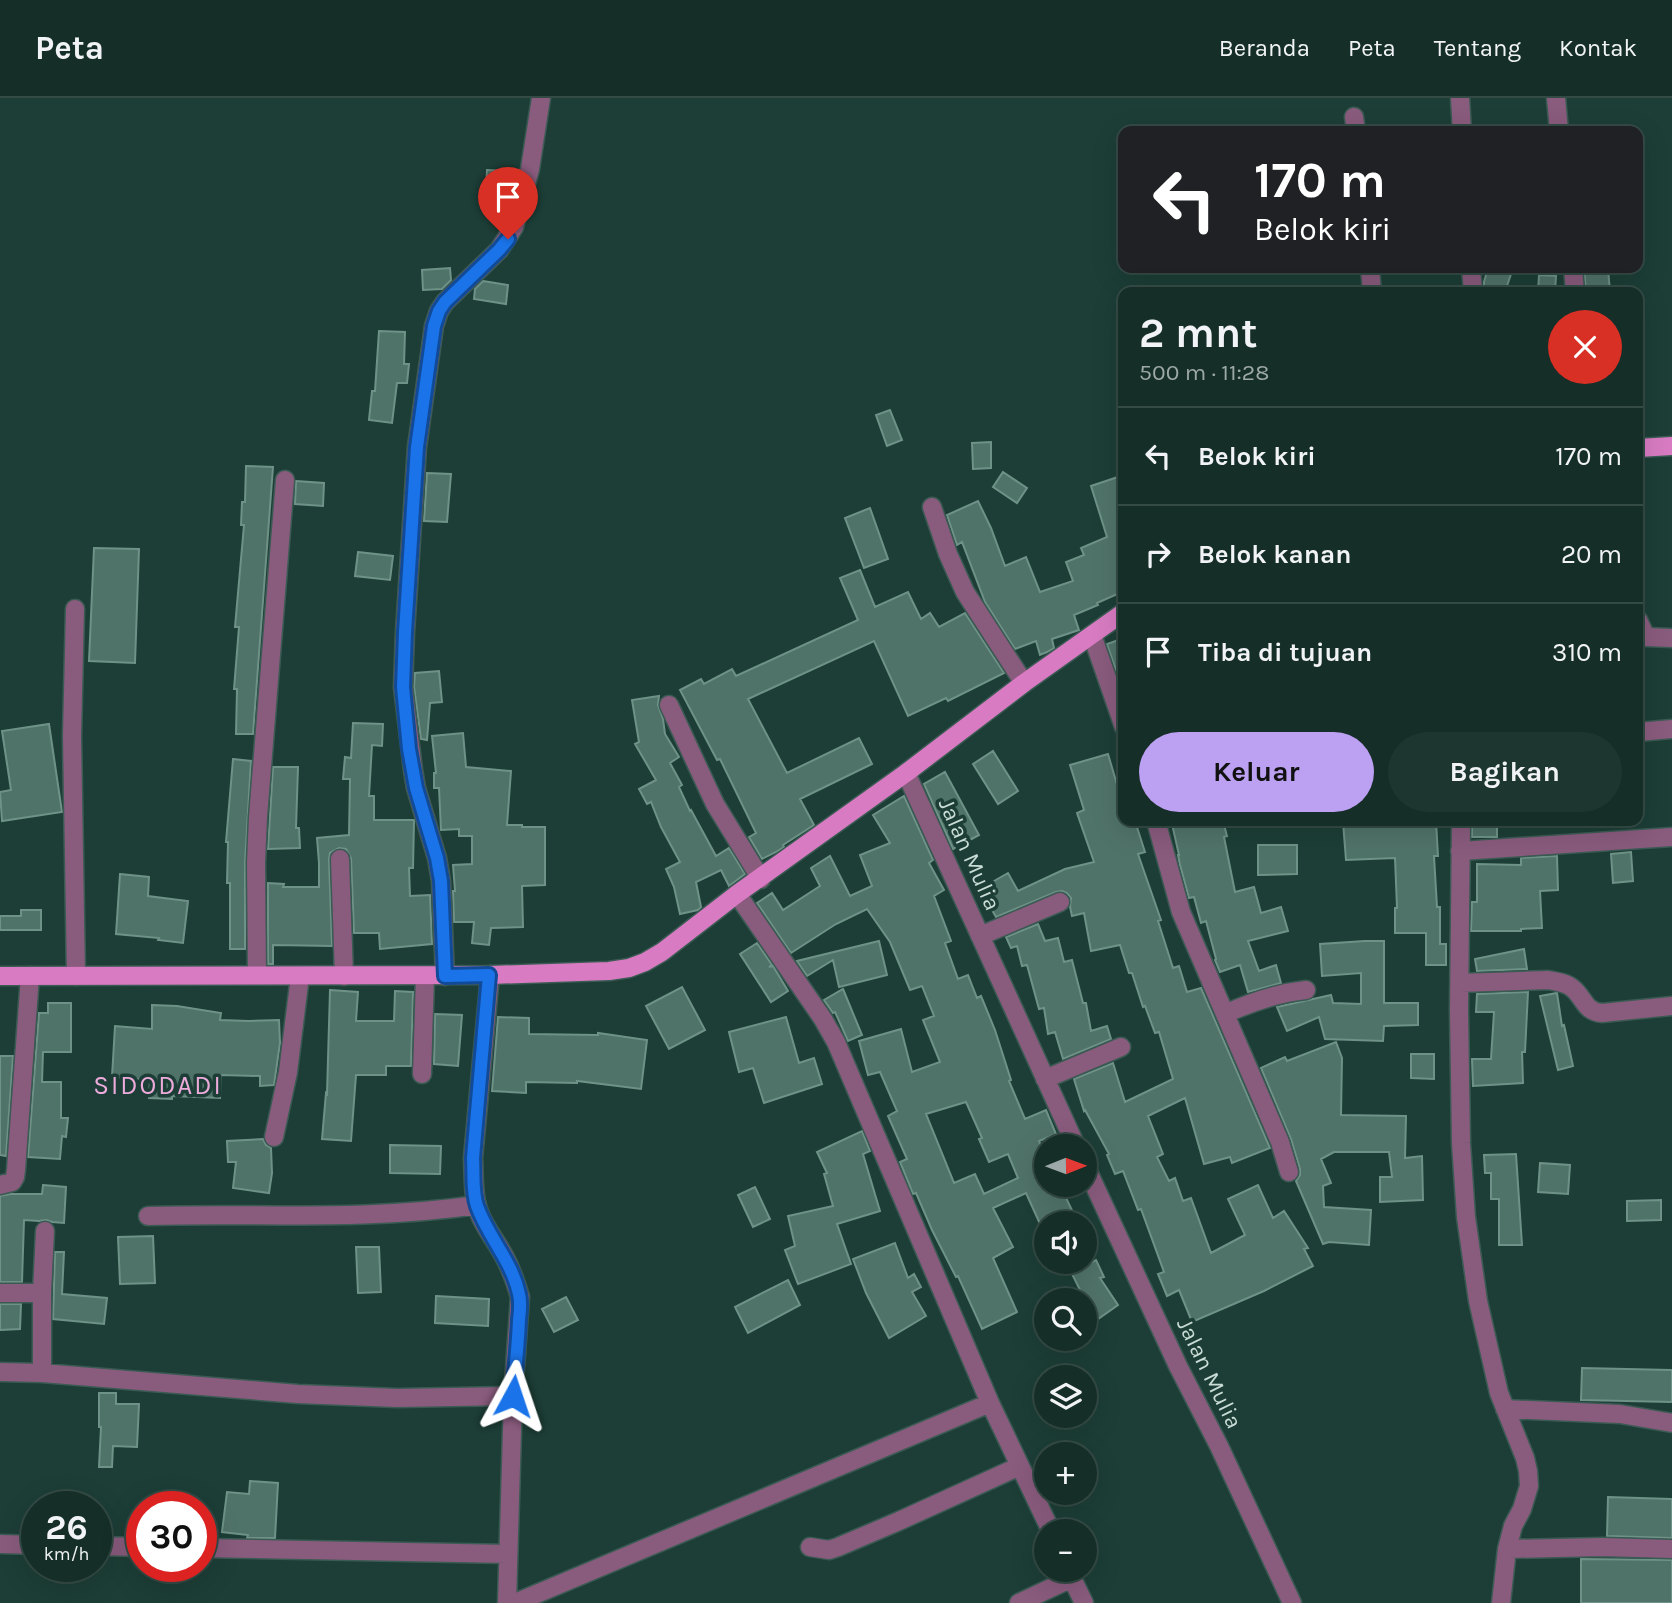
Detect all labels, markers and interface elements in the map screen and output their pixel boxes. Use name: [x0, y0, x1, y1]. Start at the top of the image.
text: Peta: [35, 29, 104, 67]
text: Beranda: [1219, 34, 1310, 62]
text: Peta: [1348, 34, 1396, 62]
text: Tentang: [1434, 34, 1521, 62]
text: Kontak: [1559, 34, 1637, 62]
text: 170 m: [1254, 152, 1386, 209]
icon: left: [1139, 154, 1230, 245]
pin: [478, 167, 538, 239]
icon: arrive: [489, 178, 527, 216]
text: Belok kiri: [1254, 211, 1391, 248]
text: 2 mnt: [1139, 308, 1258, 358]
button: close: [1548, 310, 1622, 384]
text: 500 m · 11:28: [1139, 359, 1269, 386]
icon: left: [1139, 437, 1177, 475]
text: Belok kiri: [1198, 441, 1316, 472]
text: 170 m: [1555, 441, 1622, 472]
icon: right: [1139, 535, 1177, 573]
text: Belok kanan: [1198, 539, 1351, 570]
text: 20 m: [1561, 539, 1622, 570]
icon: arrive: [1139, 633, 1177, 671]
text: Tiba di tujuan: [1198, 637, 1372, 668]
text: 310 m: [1552, 637, 1622, 668]
button: Keluar: [1139, 732, 1374, 812]
button: Bagikan: [1388, 732, 1622, 812]
street label: Jalan Mulia: [933, 794, 1006, 914]
district label: SIDODADI: [93, 1070, 223, 1101]
north arrow: [1034, 1134, 1097, 1197]
map controls: [1034, 1134, 1097, 1582]
button: sound: [1034, 1211, 1097, 1274]
button: search: [1034, 1288, 1097, 1351]
street label: Jalan Mulia: [1171, 1313, 1248, 1433]
position arrow: [476, 1359, 550, 1433]
button: layers: [1034, 1365, 1097, 1428]
button: +: [1034, 1442, 1097, 1505]
speed limit sign: 30: [126, 1491, 217, 1582]
text: 26: [45, 1507, 88, 1548]
button: −: [1034, 1519, 1097, 1582]
text: km/h: [44, 1543, 89, 1565]

